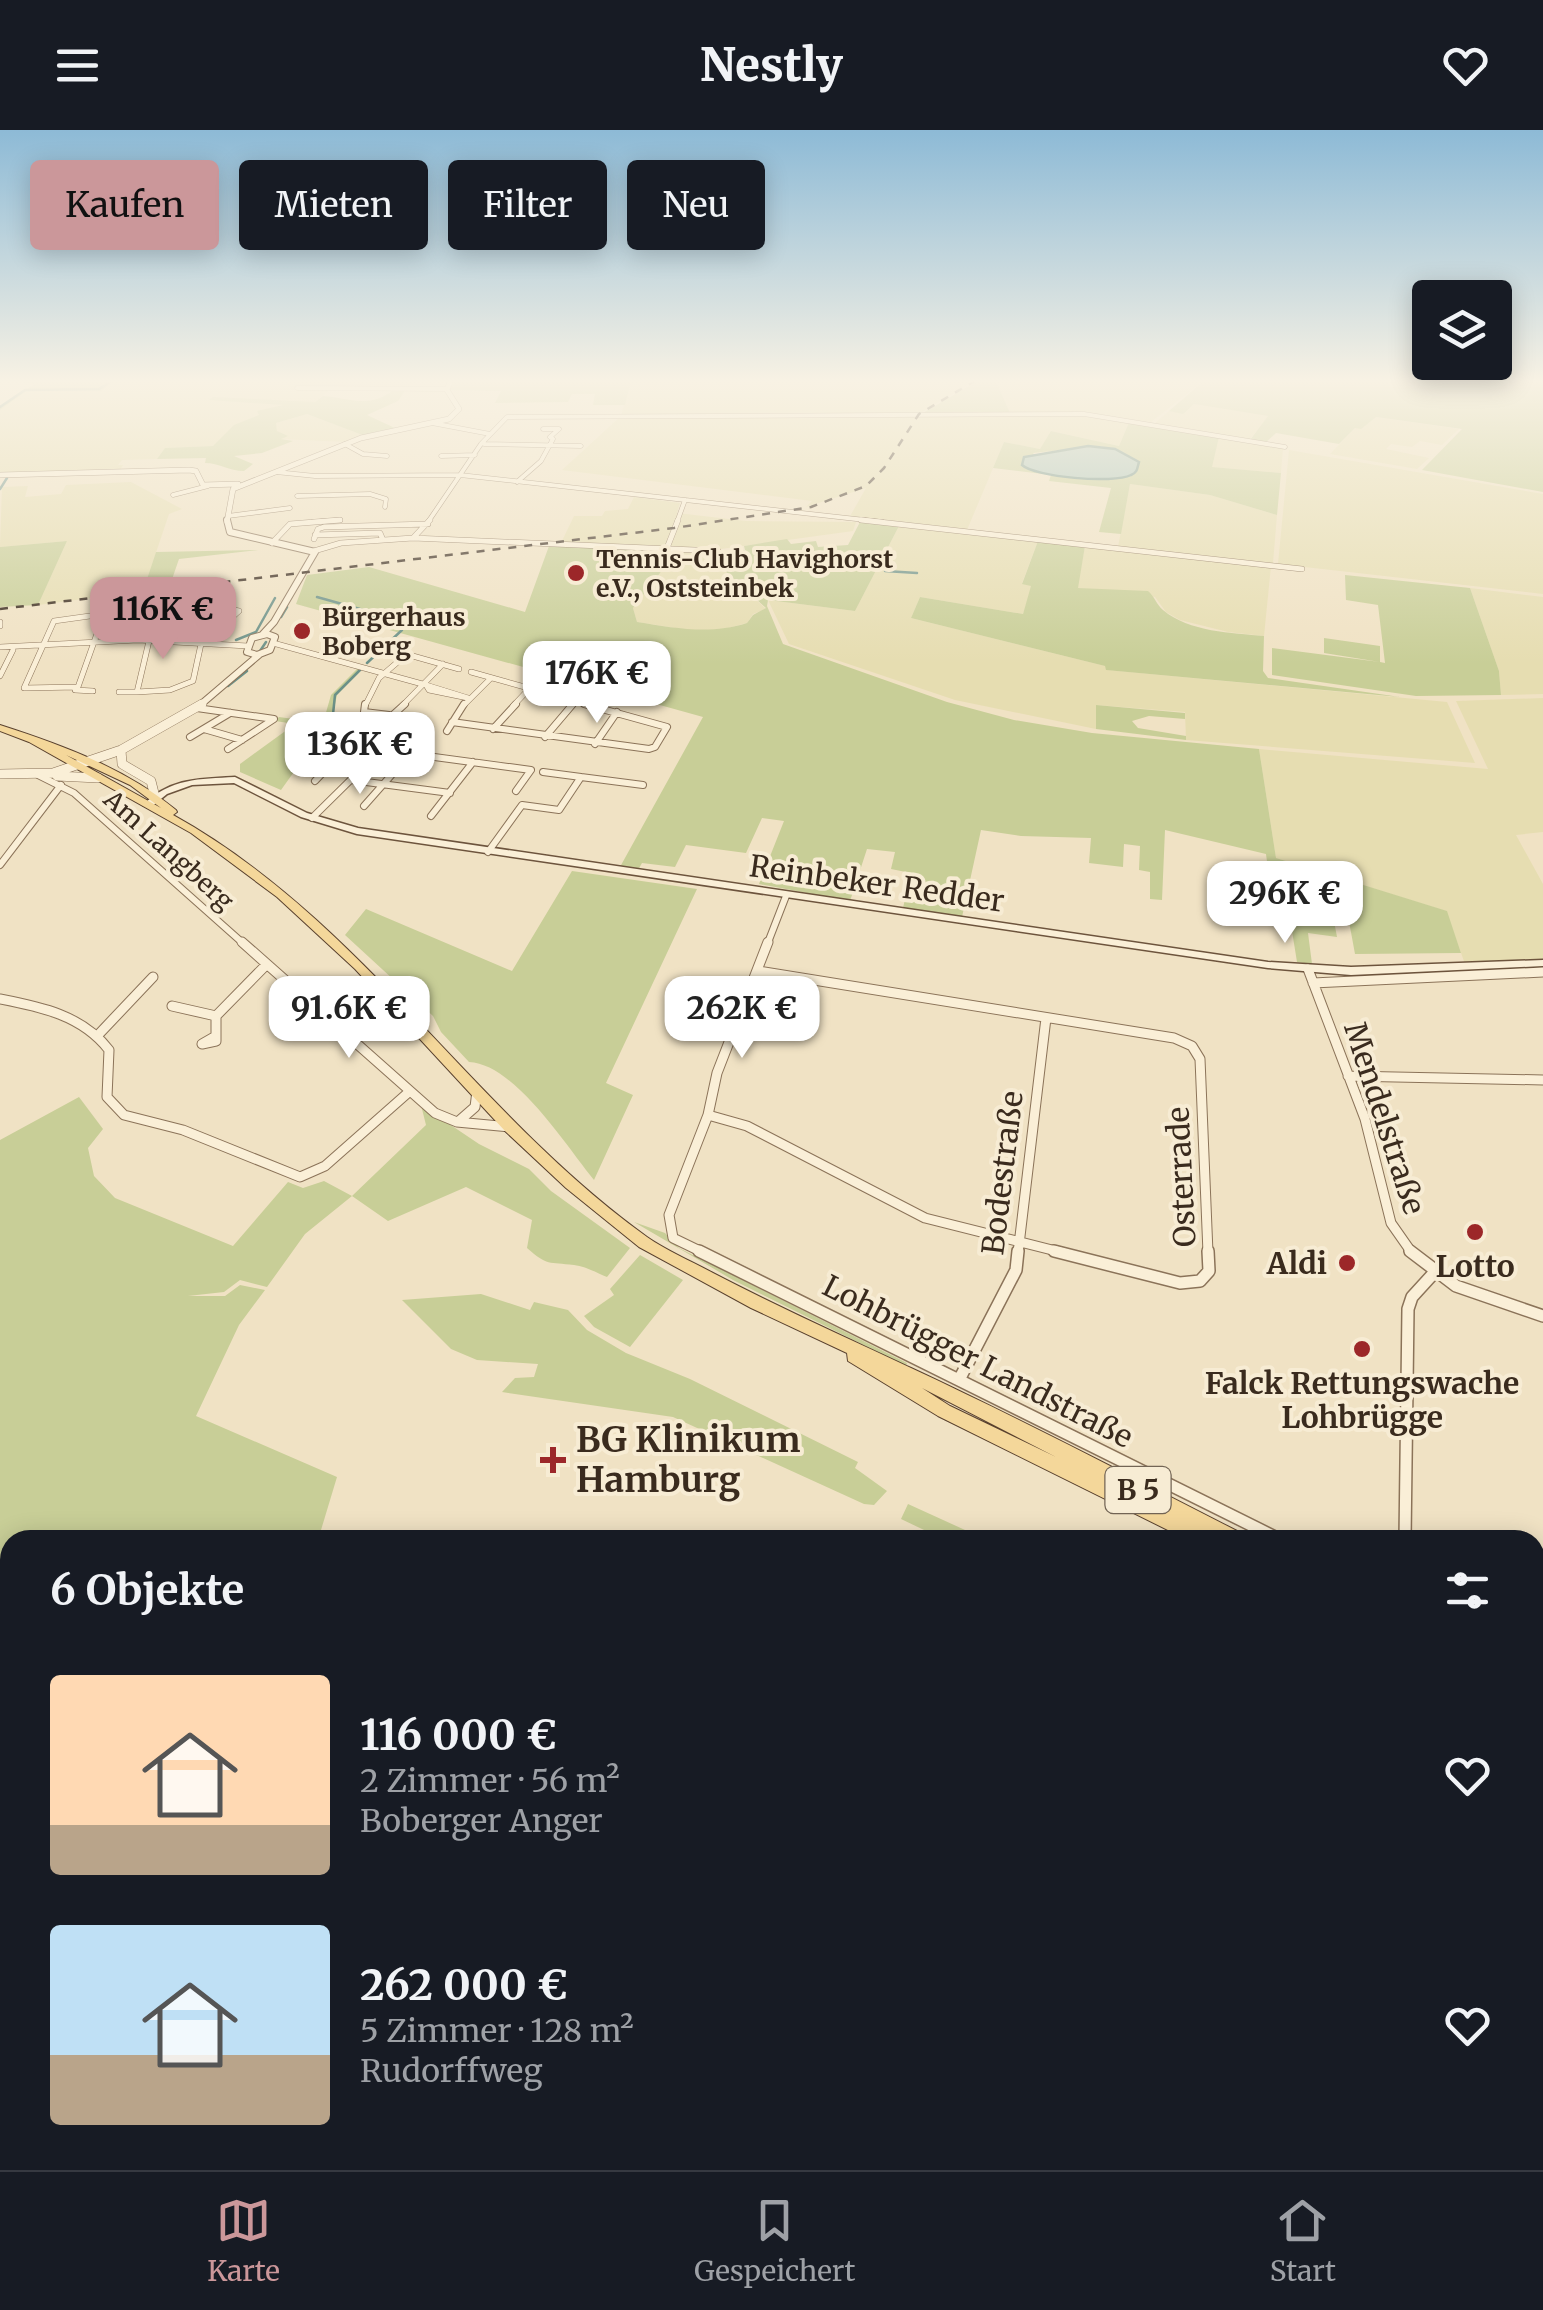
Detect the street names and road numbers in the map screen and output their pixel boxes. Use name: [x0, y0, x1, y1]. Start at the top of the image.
street label: Am Langberg: [97, 783, 241, 917]
street label: Reinbeker Redder: [747, 846, 1007, 920]
street label: Mendelstraße: [1336, 1017, 1434, 1219]
street label: Bodestraße: [973, 1089, 1031, 1257]
street label: Osterrade: [1158, 1106, 1204, 1248]
street label: Lohbrügger Landstraße: [817, 1266, 1139, 1456]
road number: B 5: [1106, 1467, 1170, 1513]

